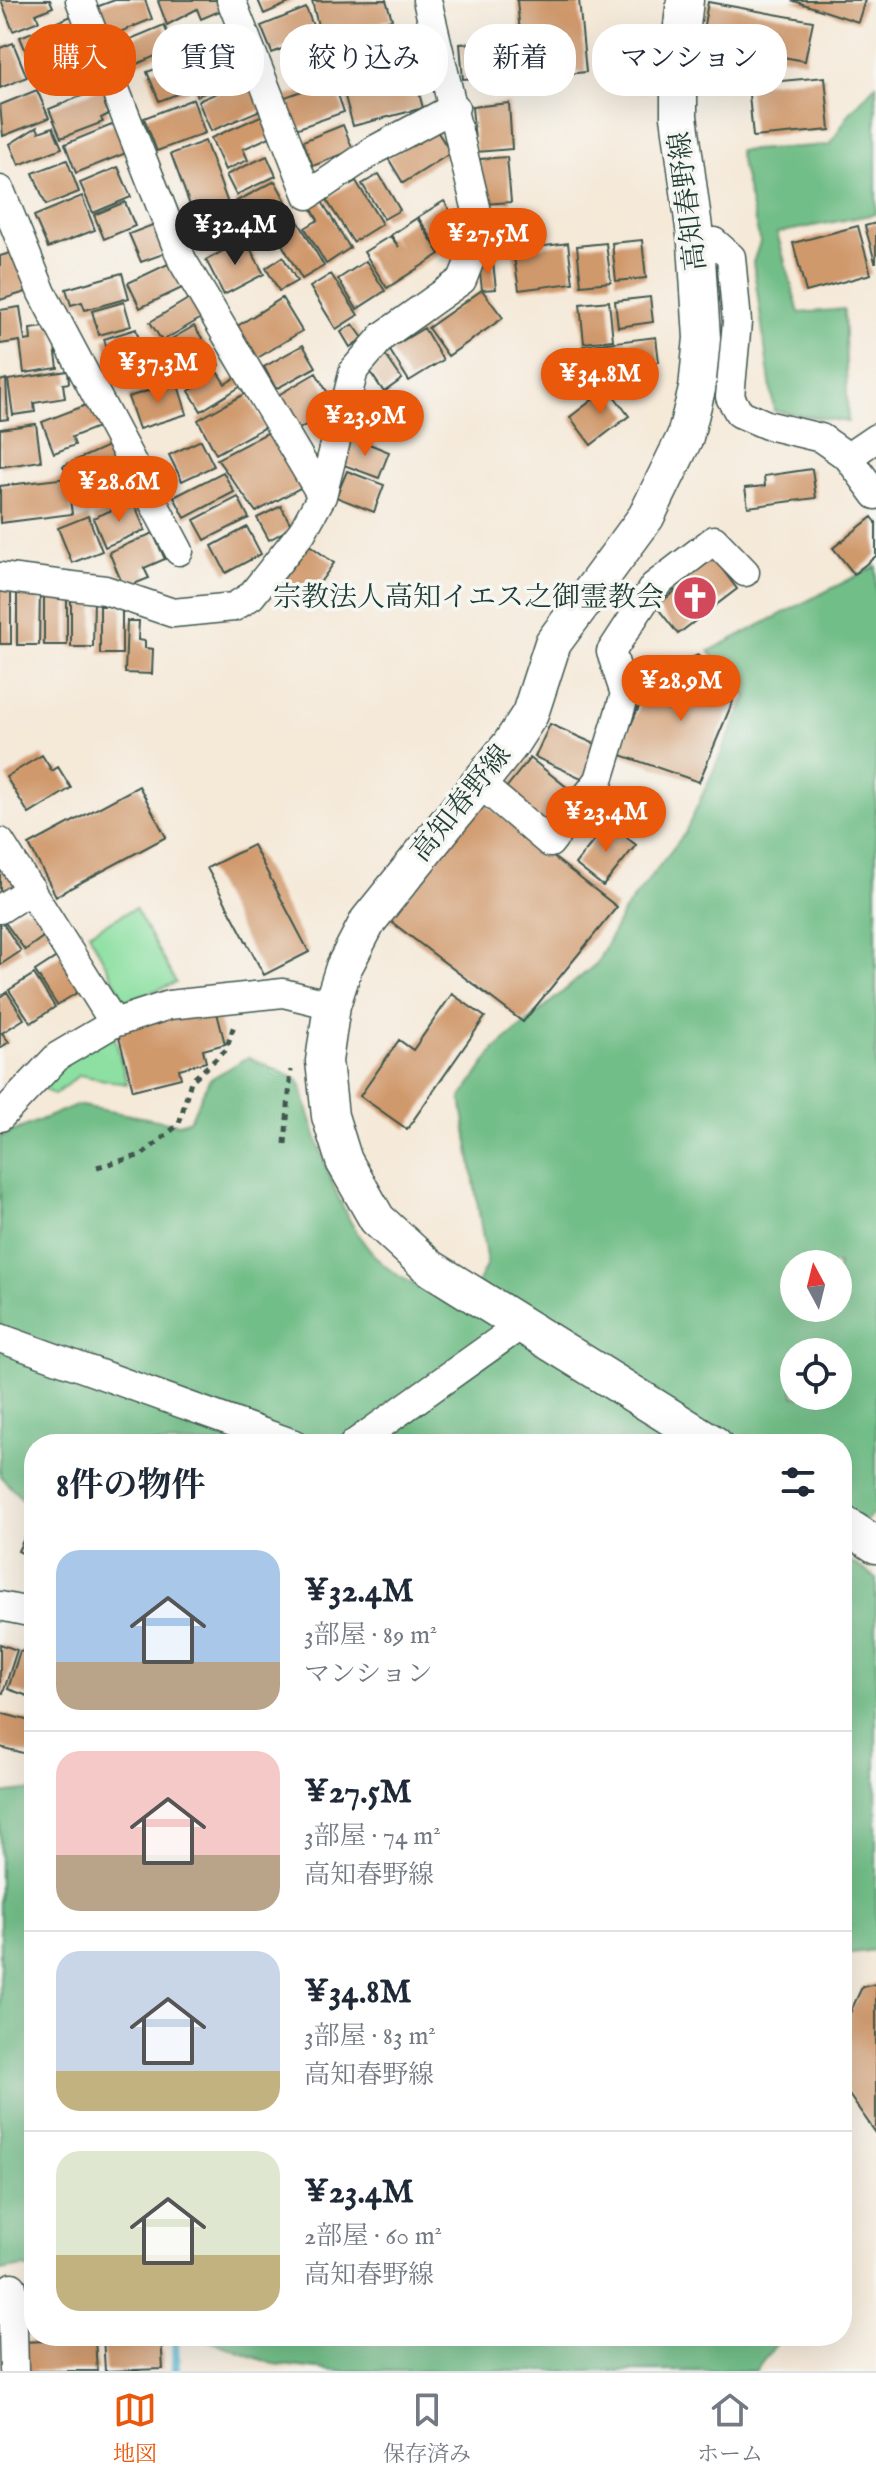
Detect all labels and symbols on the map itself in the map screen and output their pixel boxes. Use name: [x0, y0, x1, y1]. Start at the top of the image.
street label: 高知春野線: [663, 129, 715, 273]
pin: ¥32.4M: [170, 199, 300, 267]
pin: ¥27.5M: [423, 208, 553, 276]
pin: ¥37.3M: [93, 337, 223, 405]
pin: ¥34.8M: [535, 348, 665, 416]
pin: ¥23.9M: [300, 390, 430, 458]
pin: ¥28.6M: [54, 456, 184, 524]
church icon: 宗教法人高知イエス之御霊教会: [671, 574, 719, 622]
place label: 宗教法人高知イエス之御霊教会: [273, 581, 664, 616]
pin: ¥28.9M: [616, 655, 746, 723]
street label: 高知春野線: [404, 739, 520, 869]
pin: ¥23.4M: [541, 786, 671, 854]
north arrow: [780, 1250, 852, 1322]

